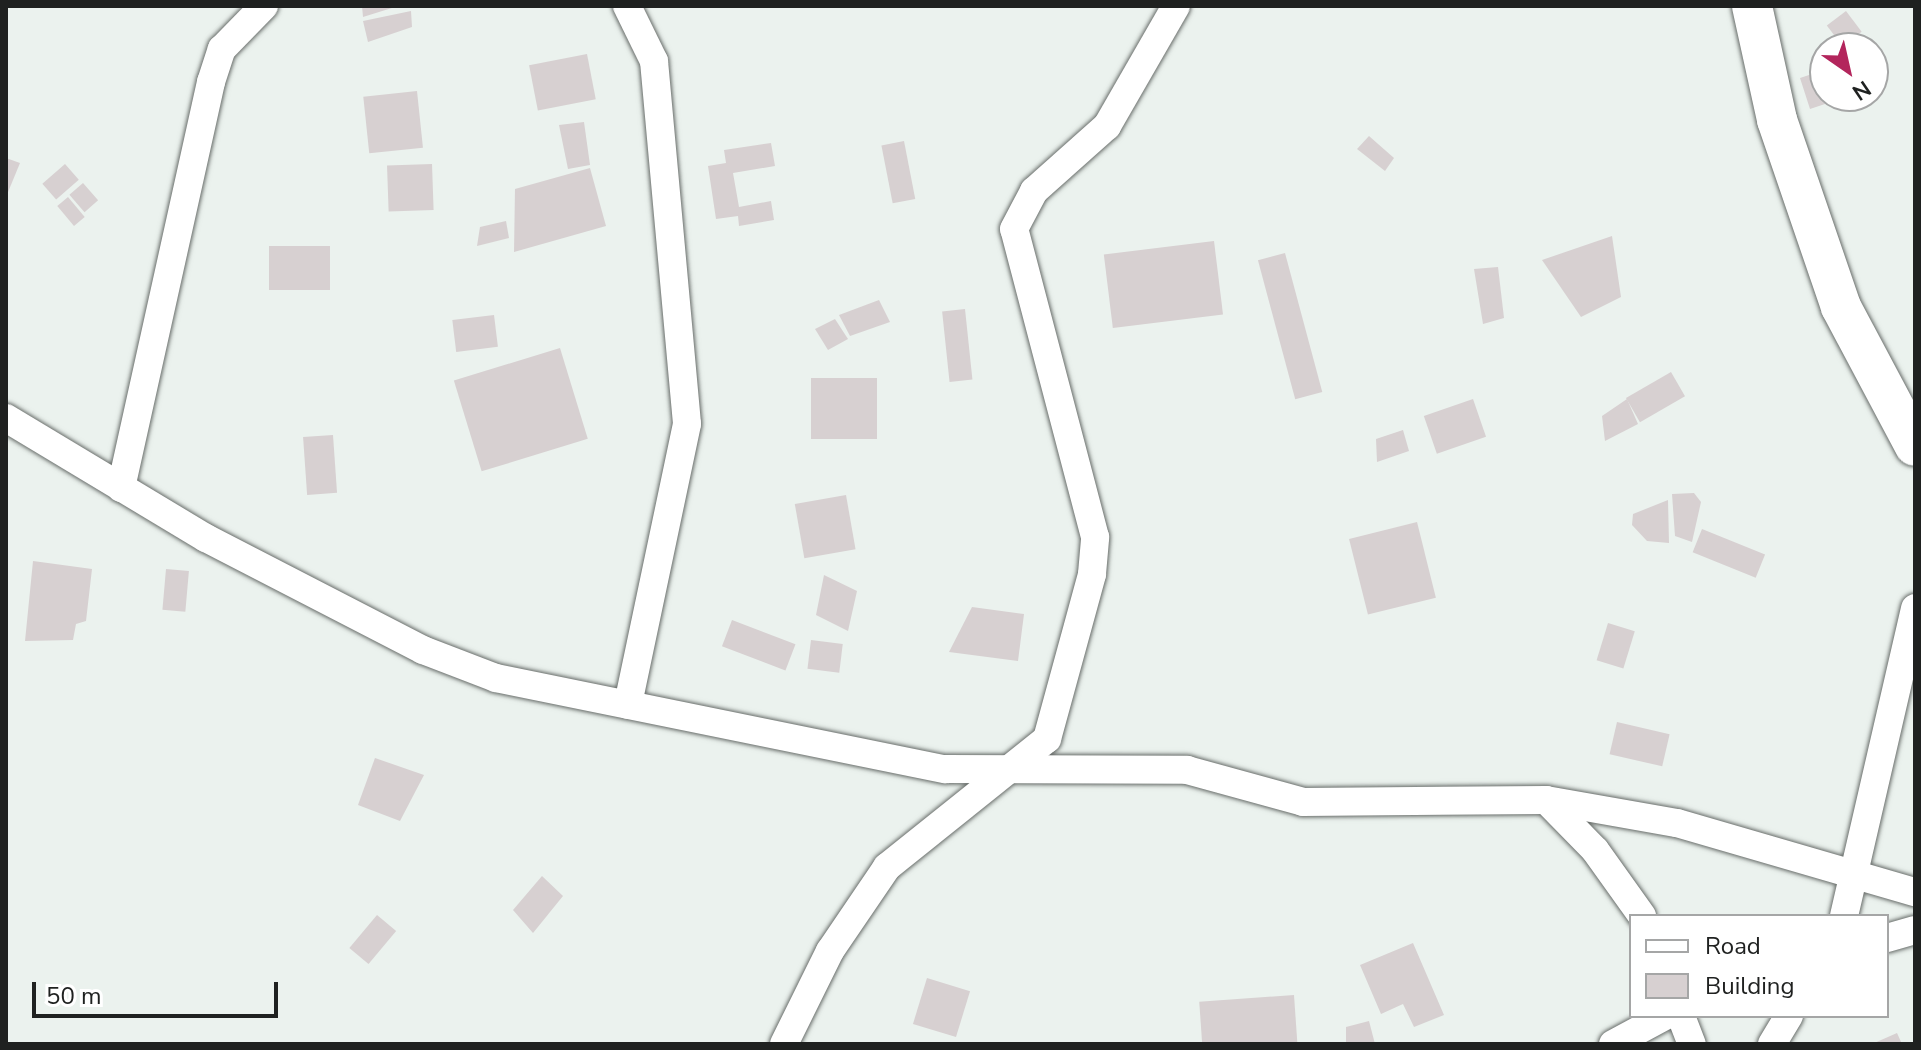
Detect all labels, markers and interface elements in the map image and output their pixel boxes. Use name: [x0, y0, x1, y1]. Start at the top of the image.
north arrow: [1809, 32, 1889, 112]
text: N: [1846, 73, 1877, 107]
legend: [1629, 914, 1889, 1018]
text: Road: [1705, 930, 1761, 962]
scale bar: [36, 966, 282, 1016]
text: Building: [1705, 970, 1795, 1002]
text: 50 m: [46, 980, 102, 1012]

